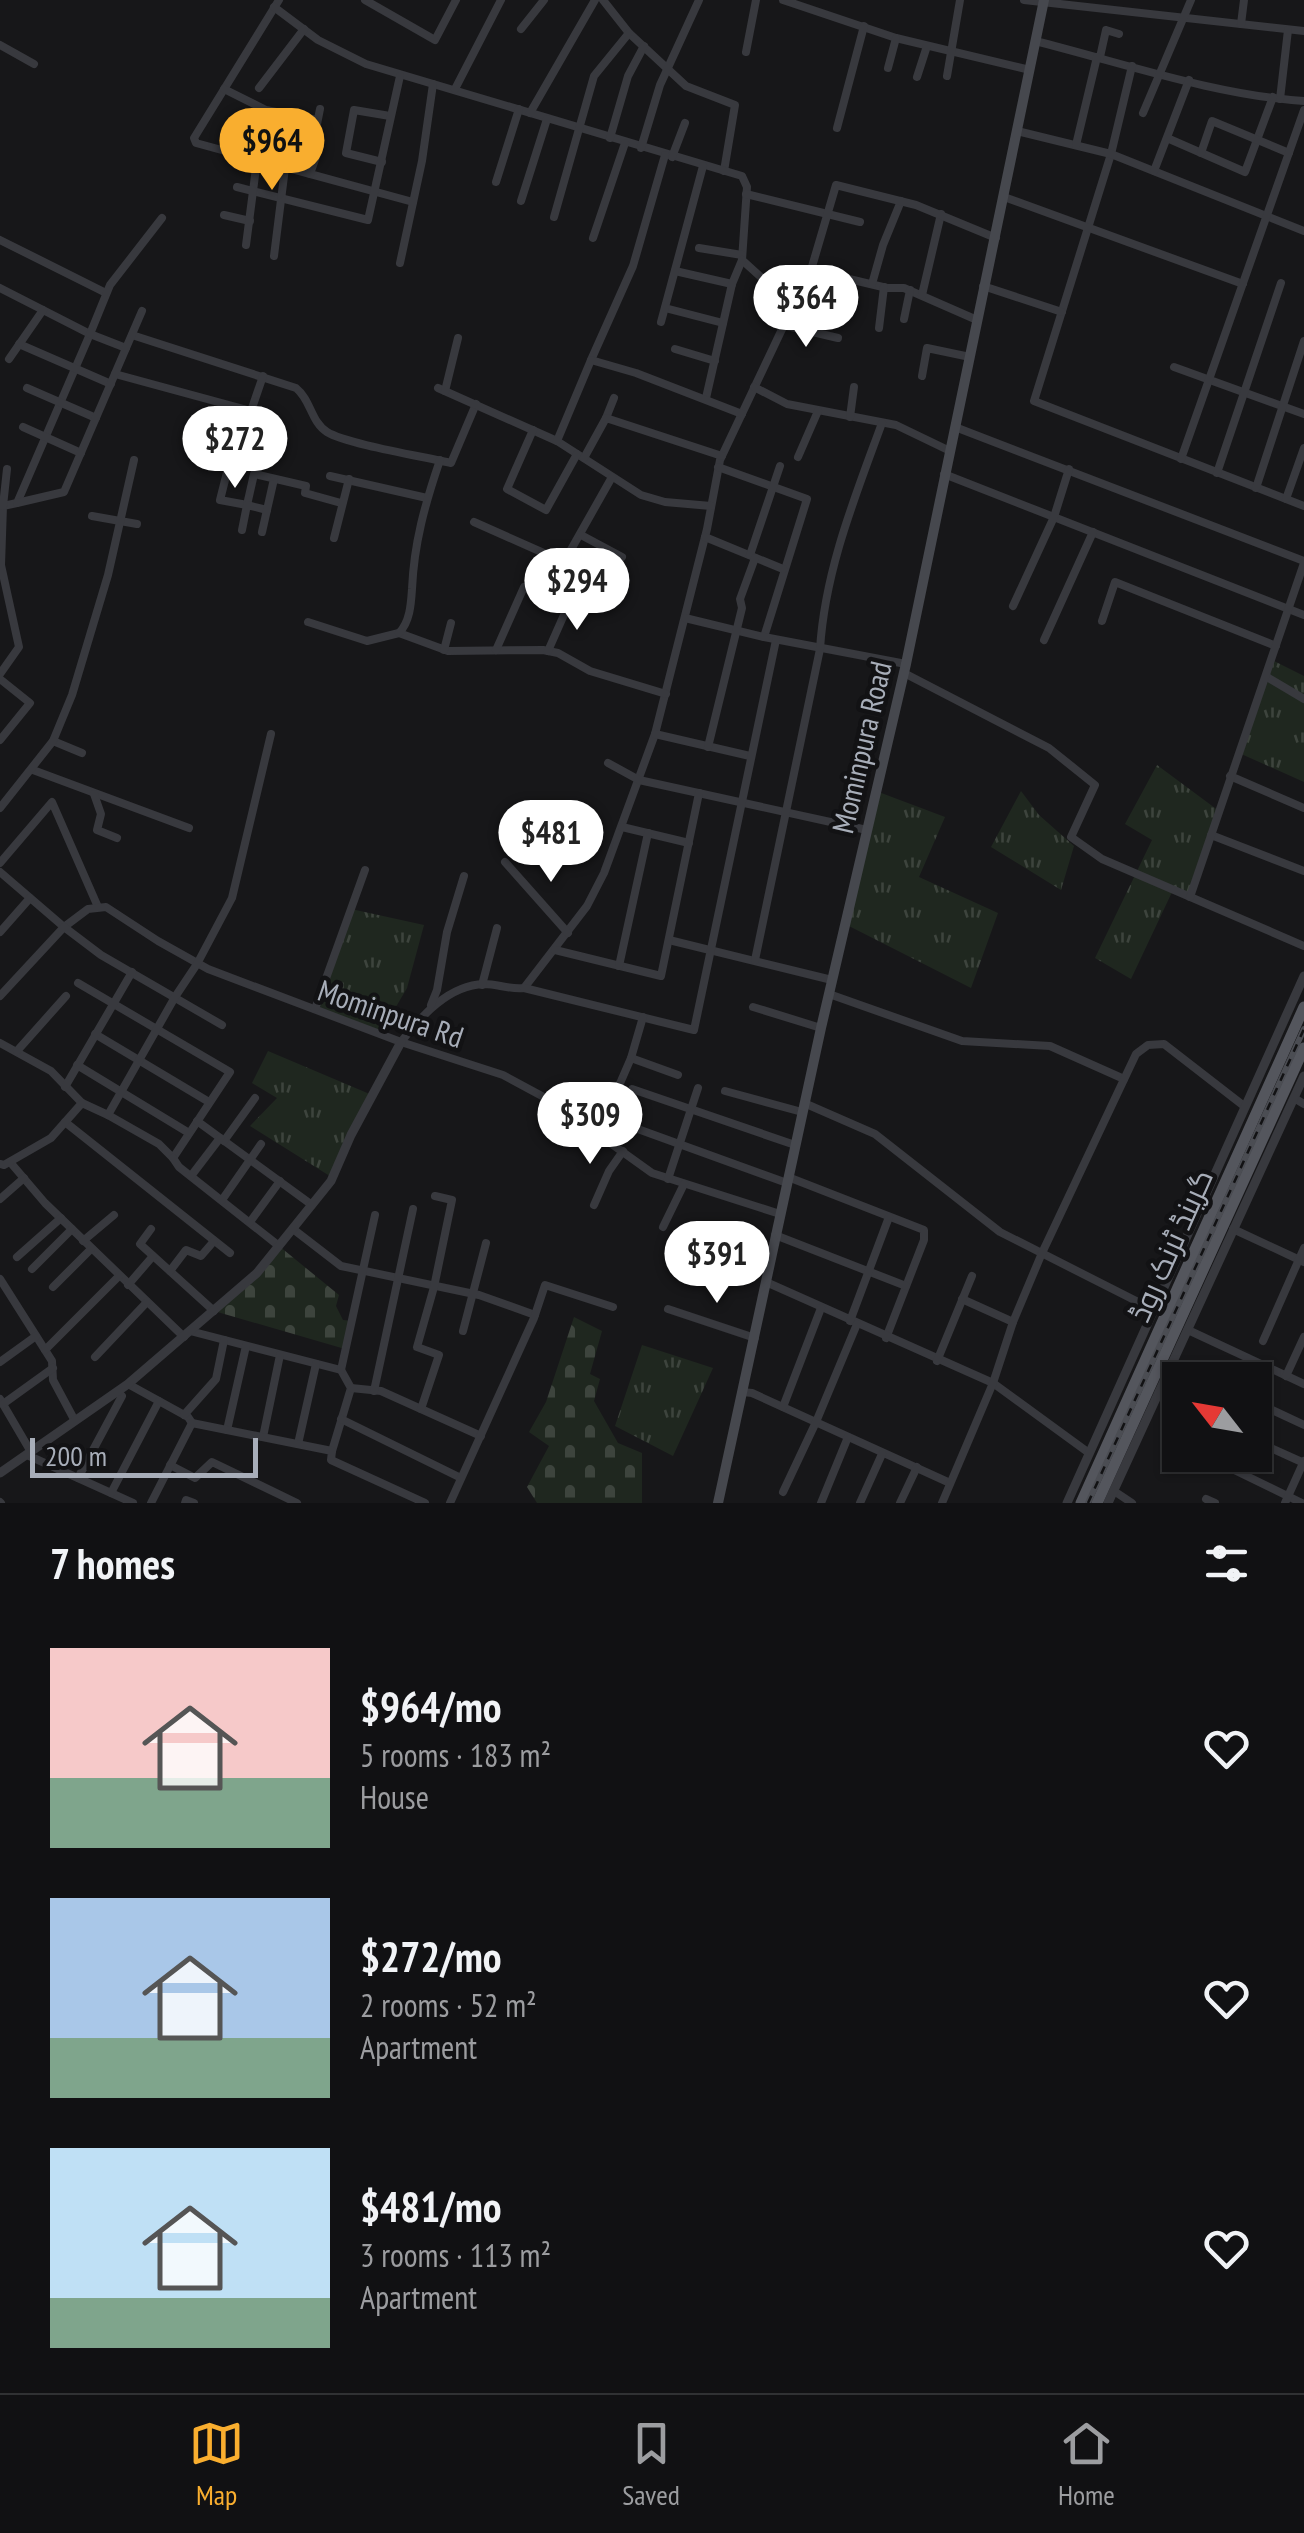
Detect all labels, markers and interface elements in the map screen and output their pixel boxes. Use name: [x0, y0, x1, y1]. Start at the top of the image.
pin: $964: [213, 108, 331, 193]
text: $964: [241, 119, 303, 161]
pin: $364: [747, 265, 865, 350]
text: $364: [775, 276, 837, 318]
pin: $272: [176, 406, 294, 491]
text: $272: [204, 417, 266, 459]
pin: $294: [518, 548, 636, 633]
text: $294: [546, 559, 608, 601]
street label: Mominpura Road: [822, 657, 900, 837]
pin: $481: [492, 800, 610, 885]
text: $481: [520, 811, 582, 853]
street label: Mominpura Rd: [313, 970, 469, 1056]
pin: $309: [531, 1082, 649, 1167]
text: $309: [559, 1093, 621, 1135]
street label: گرینڈ ٹرنک روڈ: [1119, 1163, 1221, 1327]
pin: $391: [658, 1221, 776, 1306]
text: $391: [686, 1232, 748, 1274]
north arrow: [1162, 1362, 1272, 1472]
map controls: [1162, 1362, 1272, 1472]
scale bar: [30, 1433, 258, 1478]
text: 200 m: [45, 1437, 107, 1474]
text: 7 homes: [50, 1536, 175, 1591]
icon: filters: [1199, 1536, 1254, 1591]
text: $964/mo: [360, 1679, 502, 1734]
icon: home: [130, 1688, 250, 1808]
icon: heart: [1199, 1721, 1254, 1776]
text: 5 rooms · 183 m²: [360, 1734, 551, 1776]
text: House: [360, 1776, 429, 1818]
text: $272/mo: [360, 1929, 502, 1984]
icon: home: [130, 1938, 250, 2058]
icon: heart: [1199, 1971, 1254, 2026]
text: 2 rooms · 52 m²: [360, 1984, 537, 2026]
text: Apartment: [360, 2026, 477, 2068]
text: $481/mo: [360, 2179, 502, 2234]
icon: home: [130, 2188, 250, 2308]
icon: heart: [1199, 2221, 1254, 2276]
text: 3 rooms · 113 m²: [360, 2234, 551, 2276]
text: Apartment: [360, 2276, 477, 2318]
tab: Map: [189, 2416, 244, 2513]
tab: Saved: [622, 2416, 680, 2513]
tab: Home: [1058, 2416, 1115, 2513]

